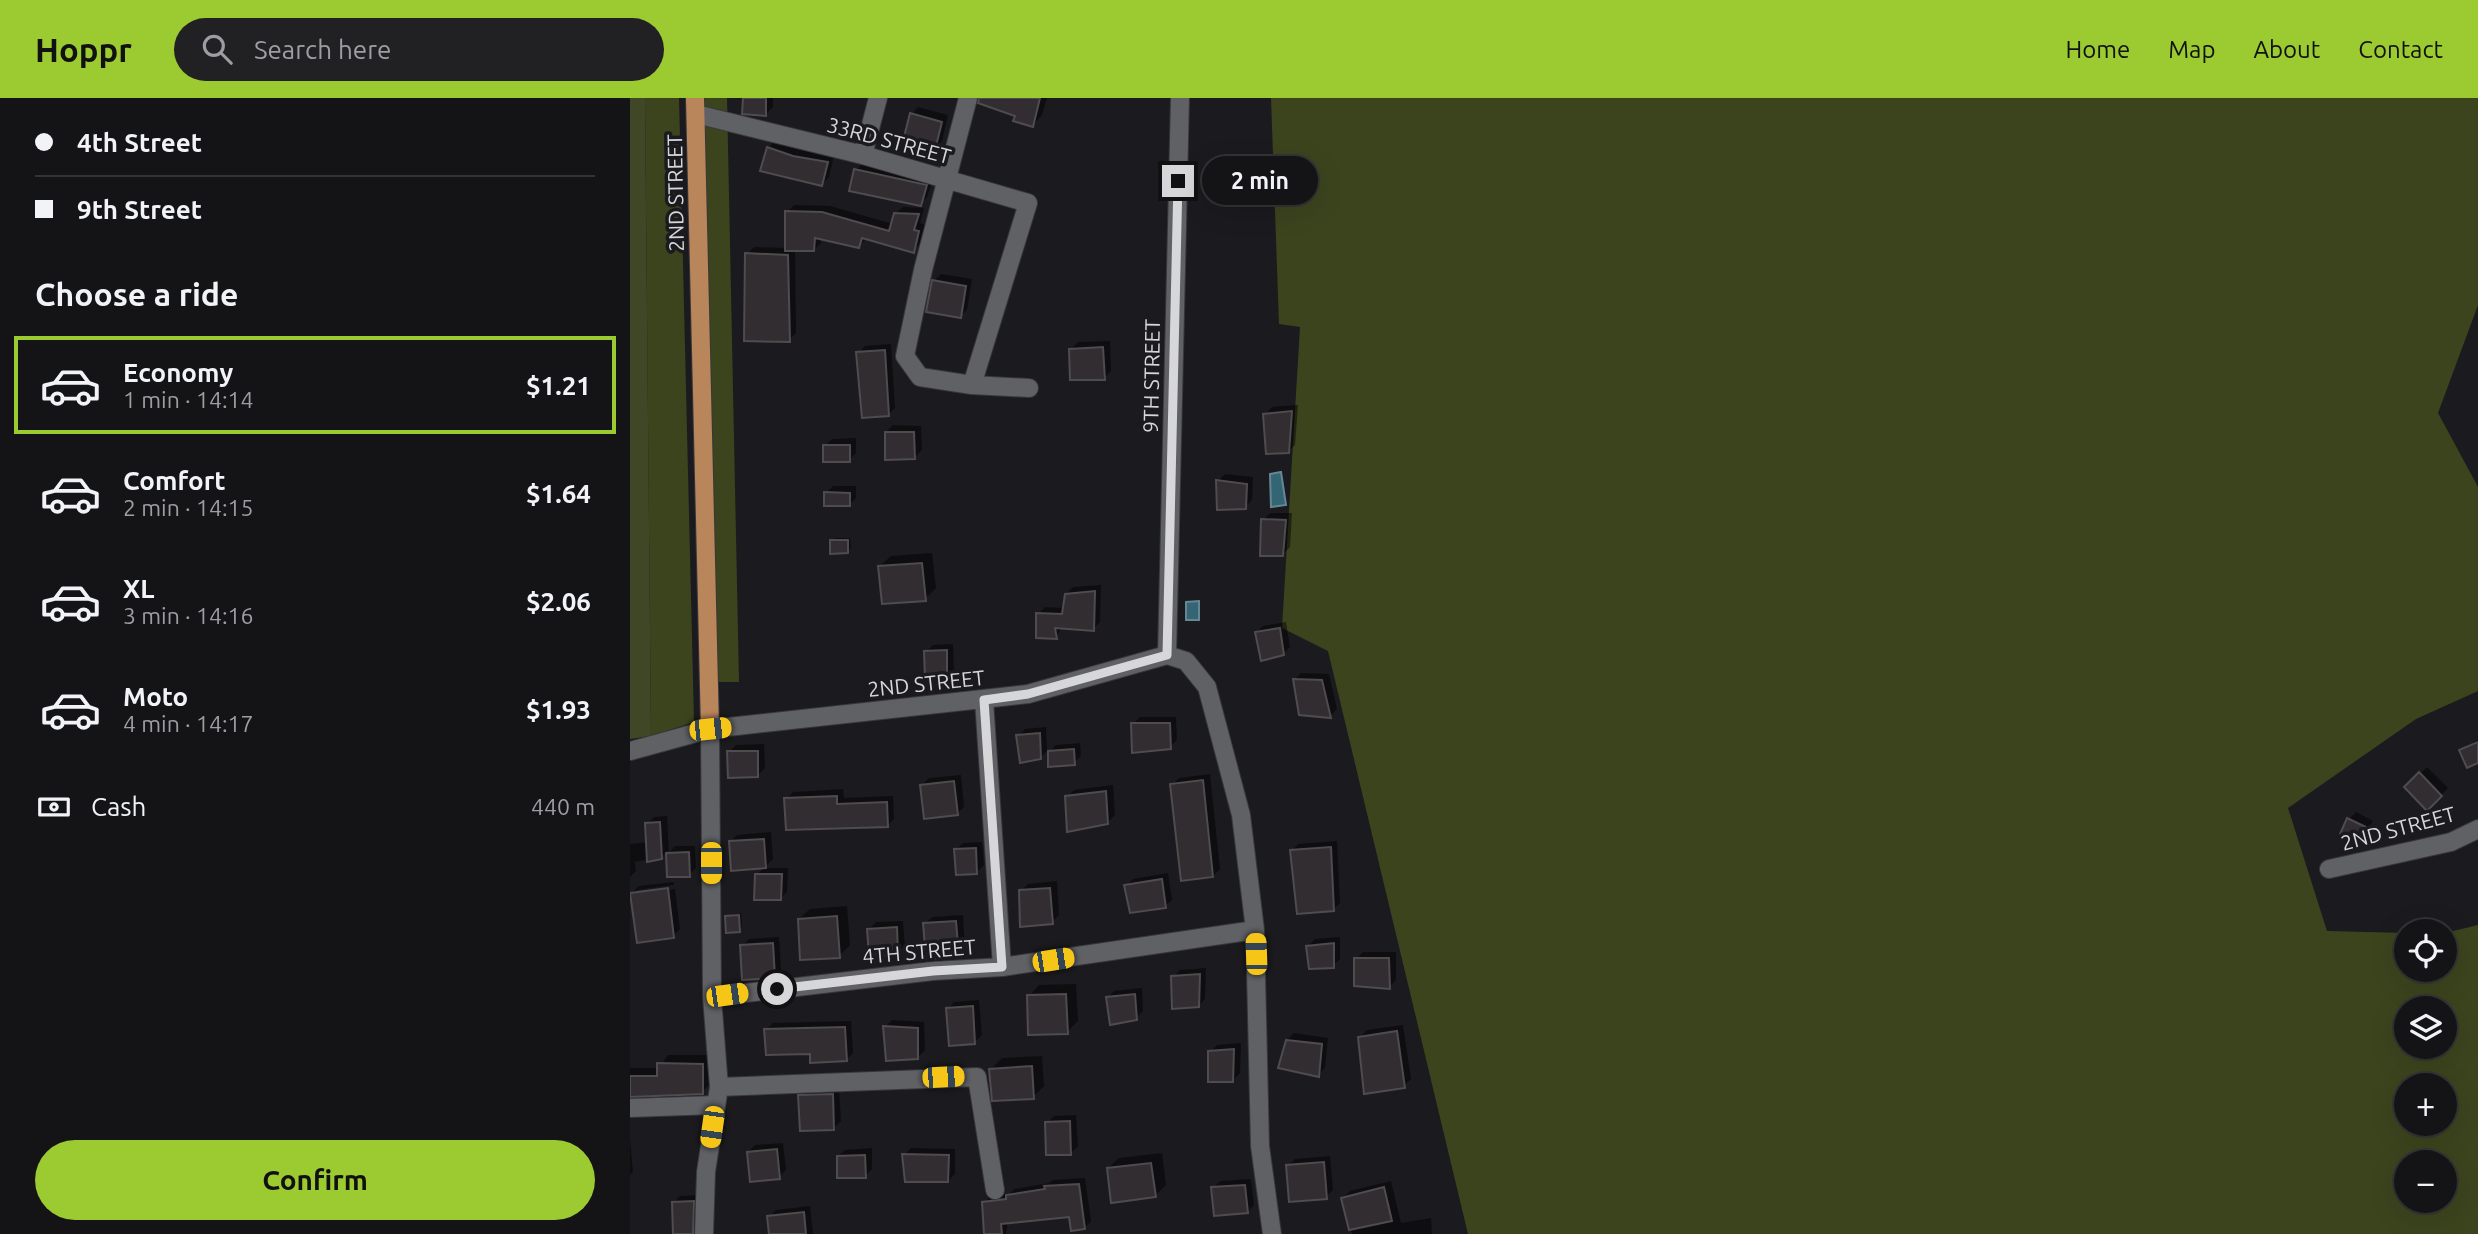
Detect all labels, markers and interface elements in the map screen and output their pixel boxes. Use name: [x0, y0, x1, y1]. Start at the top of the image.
search box: [174, 18, 664, 81]
icon: search: [198, 30, 236, 68]
text: Hoppr: [35, 31, 132, 68]
text: Search here: [254, 35, 391, 64]
text: Home: [2065, 36, 2130, 63]
text: Map: [2168, 36, 2215, 63]
text: About: [2253, 36, 2320, 63]
text: Contact: [2358, 36, 2443, 63]
street label: 33RD STREET: [824, 112, 954, 168]
text: 4th Street: [77, 128, 202, 157]
street label: 2ND STREET: [662, 134, 688, 252]
callout: 2 min: [1202, 156, 1318, 206]
route end: [1162, 165, 1194, 197]
text: 2 min: [1231, 168, 1289, 193]
text: 9th Street: [77, 195, 202, 224]
text: Choose a ride: [35, 276, 238, 312]
street label: 9TH STREET: [1138, 319, 1164, 433]
icon: car: [39, 354, 102, 417]
text: Economy: [123, 358, 233, 387]
text: $1.21: [526, 371, 591, 400]
text: 1 min · 14:14: [123, 387, 254, 412]
icon: car: [39, 462, 102, 525]
text: Comfort: [123, 466, 226, 495]
text: $1.64: [526, 479, 591, 508]
text: 2 min · 14:15: [123, 495, 254, 520]
icon: car: [39, 570, 102, 633]
text: XL: [123, 574, 154, 603]
text: $2.06: [526, 587, 591, 616]
text: 3 min · 14:16: [123, 603, 254, 628]
street label: 2ND STREET: [866, 665, 986, 701]
icon: car: [39, 678, 102, 741]
text: Moto: [123, 682, 188, 711]
text: $1.93: [526, 695, 591, 724]
text: 4 min · 14:17: [123, 711, 254, 736]
car: [689, 716, 732, 742]
icon: cash: [35, 788, 73, 826]
text: Cash: [91, 792, 146, 821]
text: 440 m: [531, 794, 595, 819]
street label: 2ND STREET: [2338, 801, 2458, 855]
car: [701, 842, 722, 884]
map controls: [2394, 919, 2457, 1213]
button: locate: [2394, 919, 2457, 982]
car: [1245, 933, 1268, 975]
street label: 4TH STREET: [861, 934, 977, 968]
car: [1031, 946, 1076, 974]
route start: [761, 973, 793, 1005]
car: [705, 982, 750, 1008]
button: layers: [2394, 996, 2457, 1059]
car: [922, 1065, 965, 1089]
button: +: [2394, 1073, 2457, 1136]
car: [699, 1105, 726, 1149]
button: Confirm: [35, 1140, 595, 1220]
button: −: [2394, 1150, 2457, 1213]

